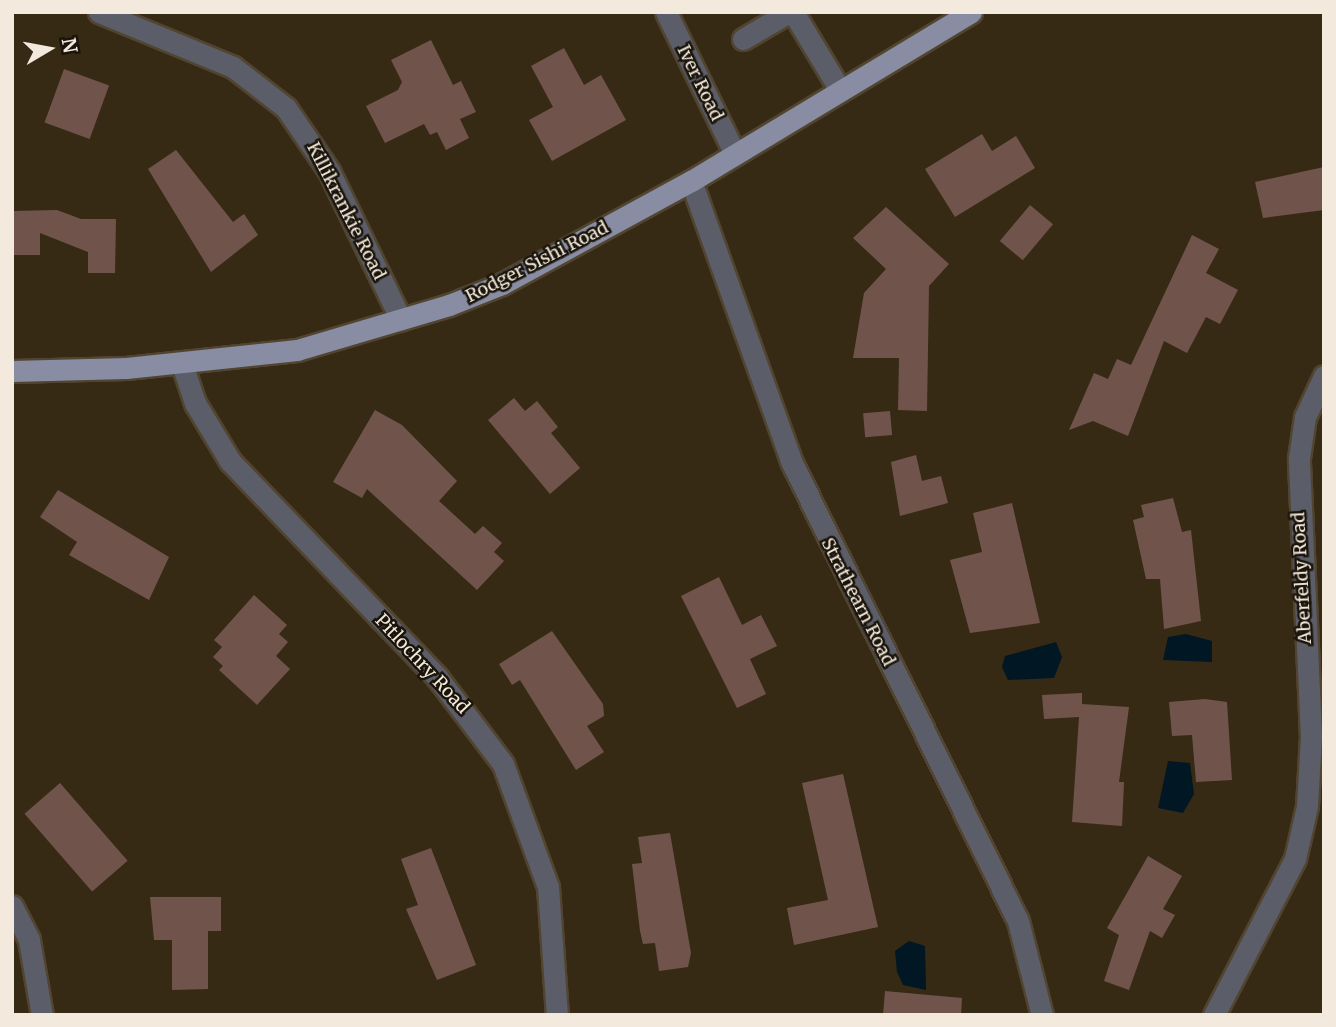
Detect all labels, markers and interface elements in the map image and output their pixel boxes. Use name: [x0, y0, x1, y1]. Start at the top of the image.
north arrow: [14, 14, 84, 84]
text: N: [57, 36, 83, 55]
street label: Iver Road: [672, 42, 728, 124]
street label: Killikrankie Road: [302, 139, 390, 283]
street label: Rodger Sishi Road: [462, 217, 612, 307]
street label: Aberfeldy Road: [1288, 512, 1316, 644]
street label: Strathearn Road: [816, 534, 900, 670]
street label: Pitlochry Road: [370, 610, 474, 718]

